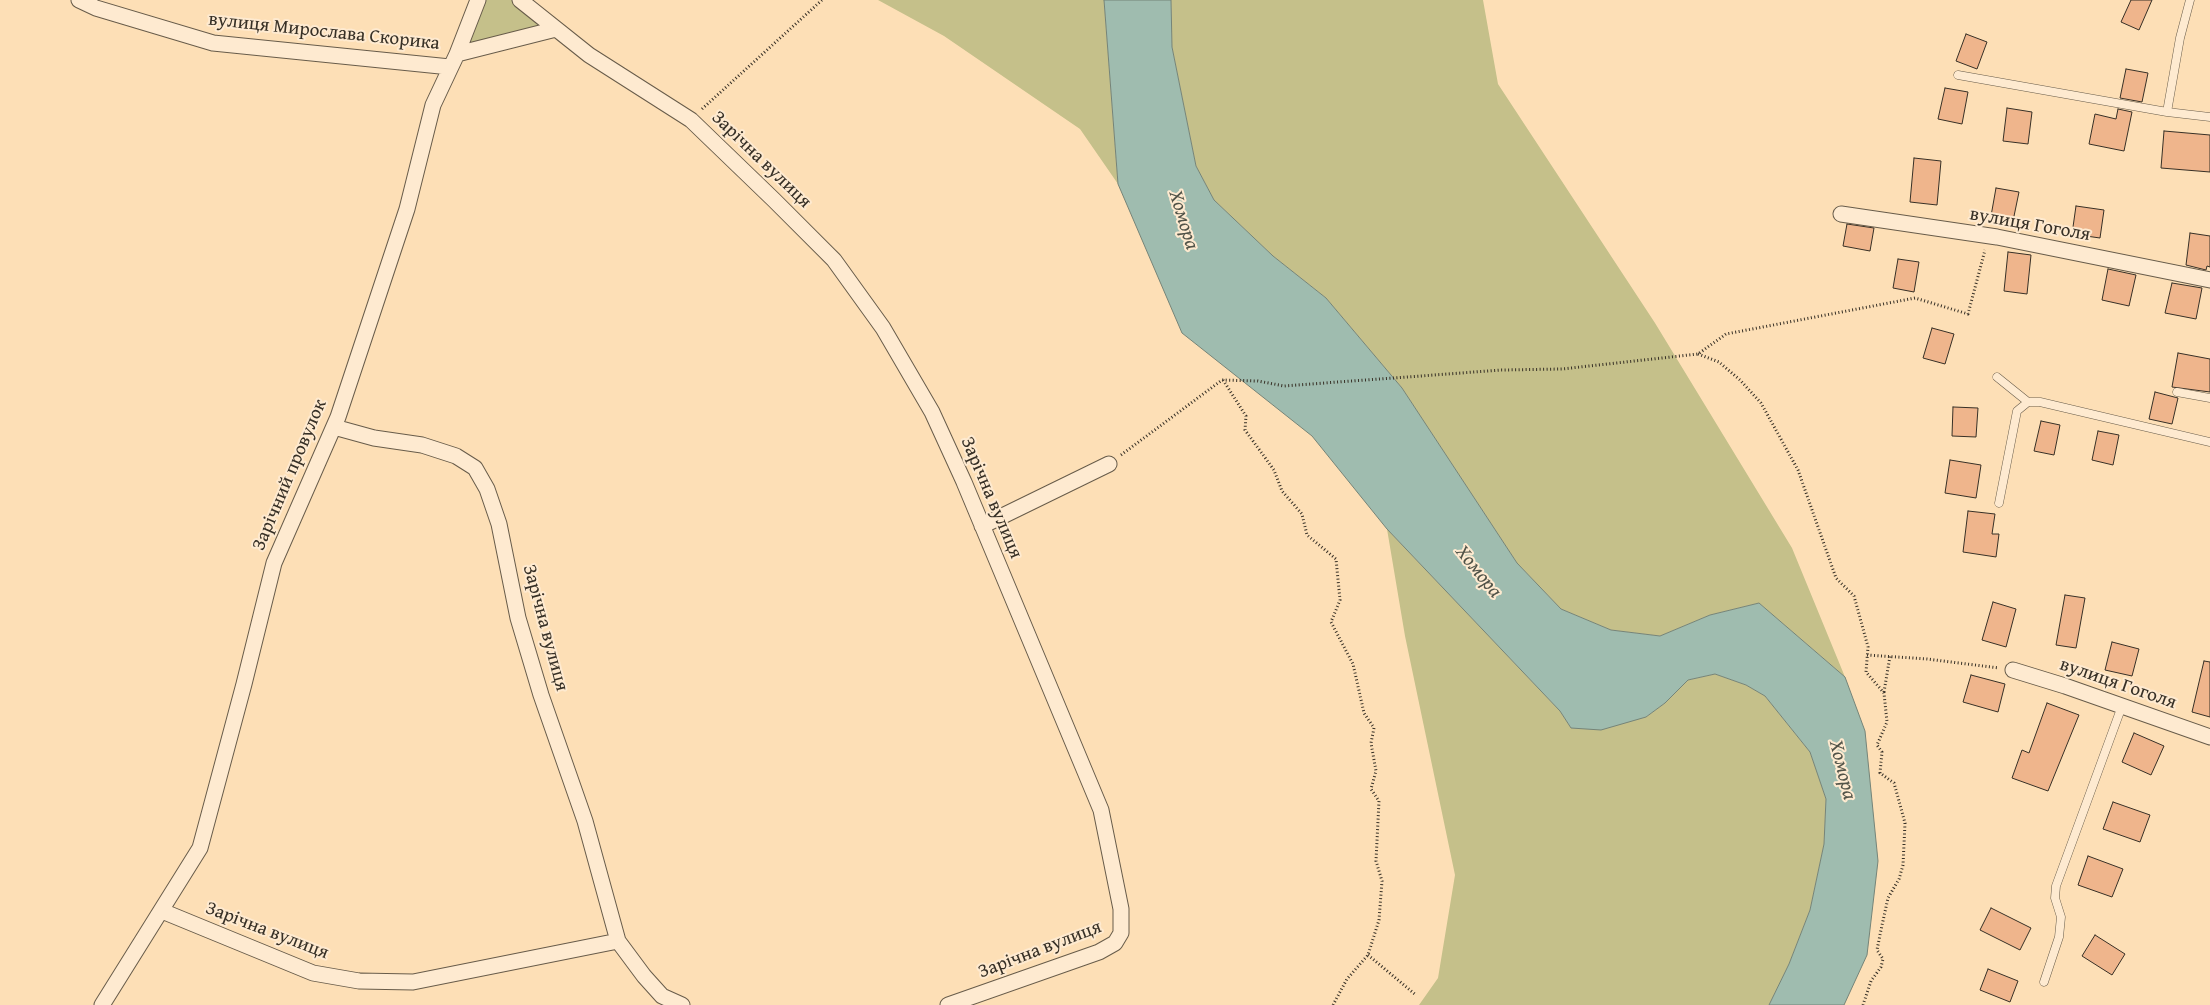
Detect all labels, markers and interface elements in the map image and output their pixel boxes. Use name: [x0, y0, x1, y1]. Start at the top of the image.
street label: вулиця Мирослава Скорика: [207, 9, 441, 55]
street label: Зарічна вулиця: [706, 107, 816, 213]
water label: Хомора: [1163, 187, 1203, 253]
street label: вулиця Гоголя: [1968, 203, 2092, 247]
street label: Зарічний провулок: [248, 396, 332, 554]
street label: Зарічна вулиця: [955, 434, 1027, 562]
water label: Хомора: [1450, 541, 1506, 603]
street label: Зарічна вулиця: [517, 562, 573, 694]
street label: вулиця Гоголя: [2057, 653, 2179, 715]
water label: Хомора: [1823, 738, 1861, 802]
street label: Зарічна вулиця: [202, 897, 332, 965]
street label: Зарічна вулиця: [975, 916, 1105, 984]

